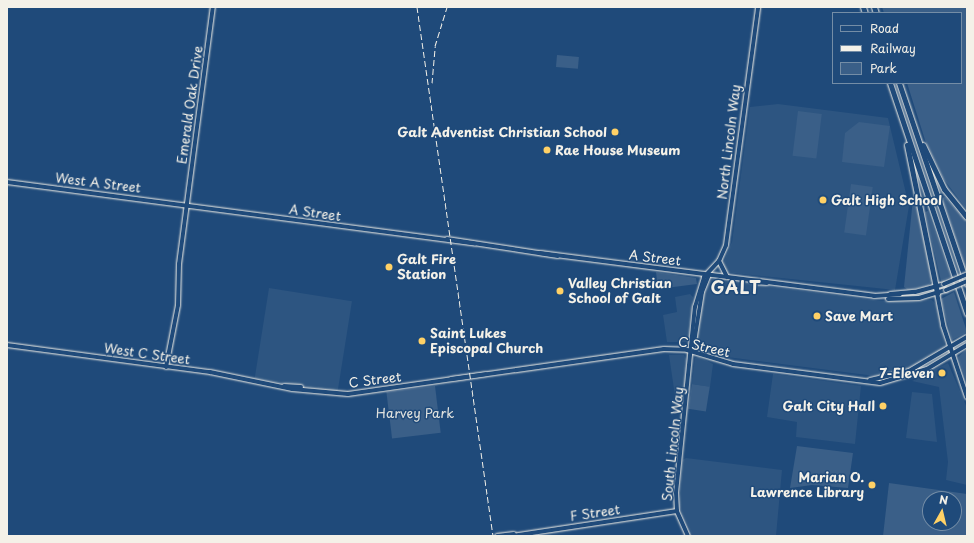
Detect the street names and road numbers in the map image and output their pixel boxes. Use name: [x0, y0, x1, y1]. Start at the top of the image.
street label: Emerald Oak Drive: [174, 44, 206, 166]
street label: North Lincoln Way: [714, 83, 744, 201]
street label: West A Street: [54, 170, 142, 196]
street label: A Street: [288, 202, 342, 224]
street label: A Street: [628, 247, 682, 269]
street label: C Street: [676, 333, 732, 361]
street label: West C Street: [102, 340, 192, 368]
street label: C Street: [348, 369, 402, 391]
street label: South Lincoln Way: [659, 386, 687, 502]
street label: F Street: [569, 502, 621, 524]

